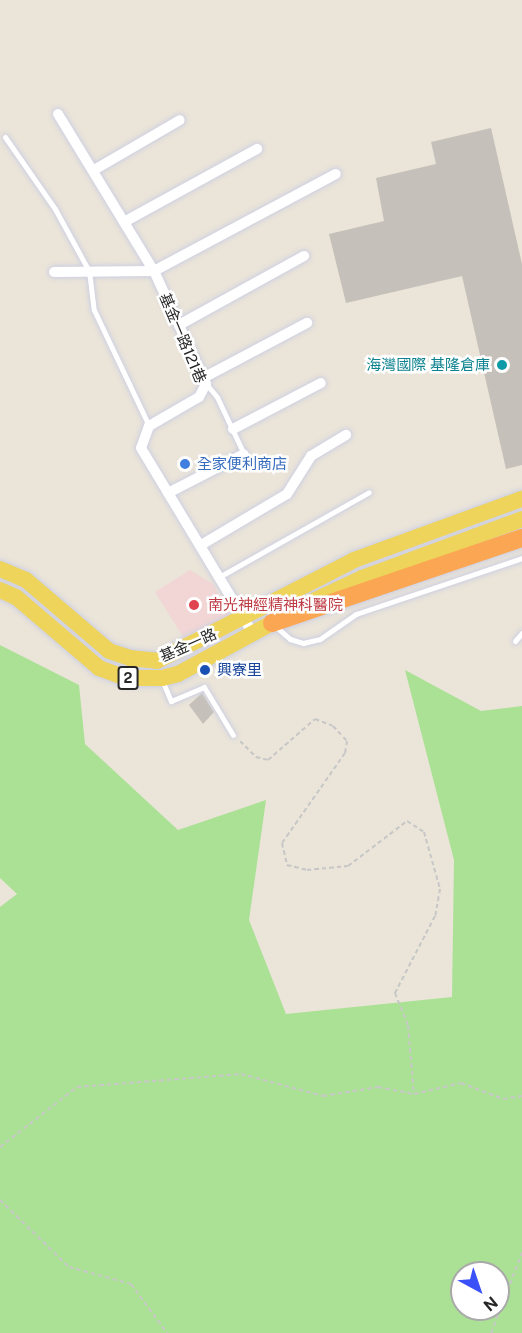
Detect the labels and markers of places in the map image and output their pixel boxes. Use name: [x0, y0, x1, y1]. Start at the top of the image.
place label: 海灣國際 基隆倉庫: [366, 356, 490, 374]
marker: 海灣國際 基隆倉庫: [495, 358, 509, 372]
place label: 全家便利商店: [197, 455, 287, 473]
marker: 全家便利商店: [178, 457, 192, 471]
marker: 南光神經精神科醫院: [185, 596, 203, 614]
place label: 南光神經精神科醫院: [208, 596, 343, 614]
place label: 興寮里: [217, 661, 262, 679]
marker: 興寮里: [198, 663, 212, 677]

